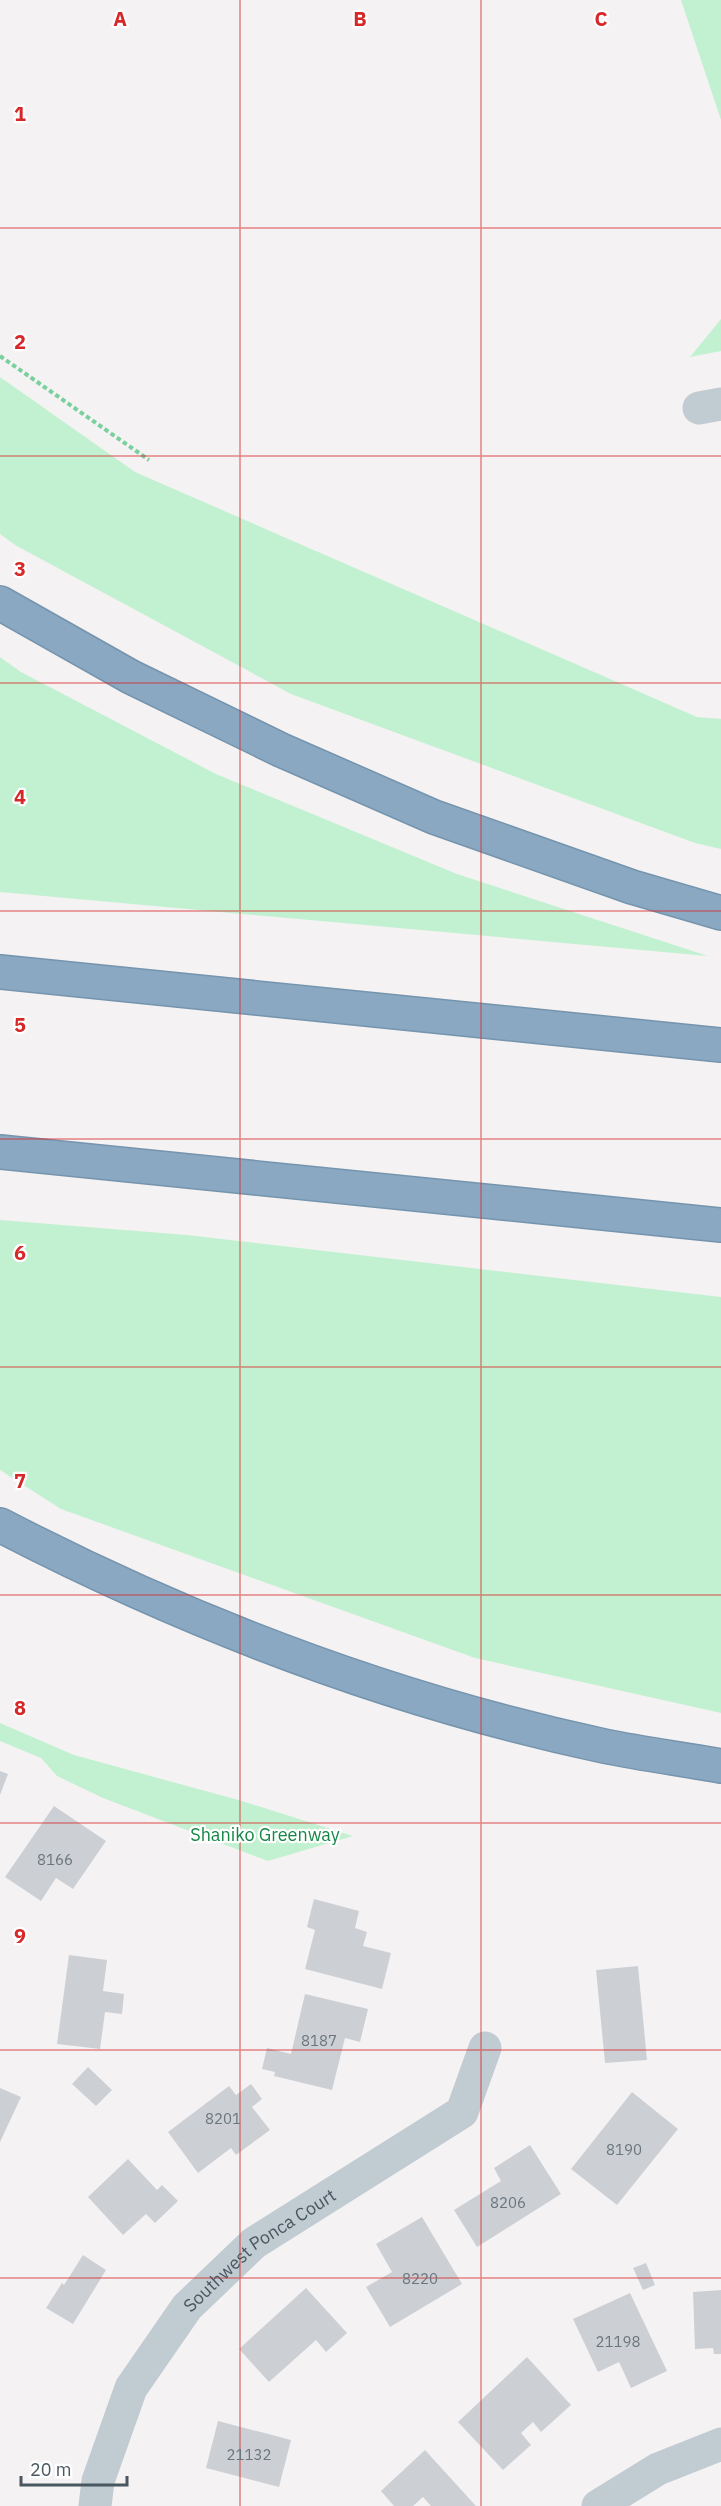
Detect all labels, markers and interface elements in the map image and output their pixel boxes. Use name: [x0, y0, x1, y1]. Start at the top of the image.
text: A: [113, 5, 127, 32]
text: B: [353, 5, 367, 32]
text: C: [594, 5, 608, 32]
text: 1: [14, 100, 26, 127]
text: 2: [14, 328, 26, 355]
text: 3: [14, 555, 26, 582]
text: 4: [14, 783, 26, 810]
text: 5: [14, 1011, 26, 1038]
text: 6: [14, 1239, 26, 1266]
text: 7: [14, 1467, 26, 1494]
text: 8: [14, 1694, 26, 1721]
park label: Shaniko Greenway: [190, 1823, 340, 1846]
house number: 8166: [37, 1850, 73, 1869]
text: 9: [14, 1922, 26, 1949]
house number: 8187: [301, 2031, 337, 2050]
house number: 8201: [205, 2109, 241, 2128]
house number: 8190: [606, 2140, 642, 2159]
street label: Southwest Ponca Court: [178, 2183, 340, 2316]
house number: 8206: [490, 2193, 526, 2212]
house number: 8220: [402, 2269, 438, 2288]
house number: 21198: [595, 2332, 641, 2351]
house number: 21132: [226, 2445, 272, 2464]
scale bar: [21, 2449, 128, 2487]
text: 20 m: [30, 2458, 72, 2481]

